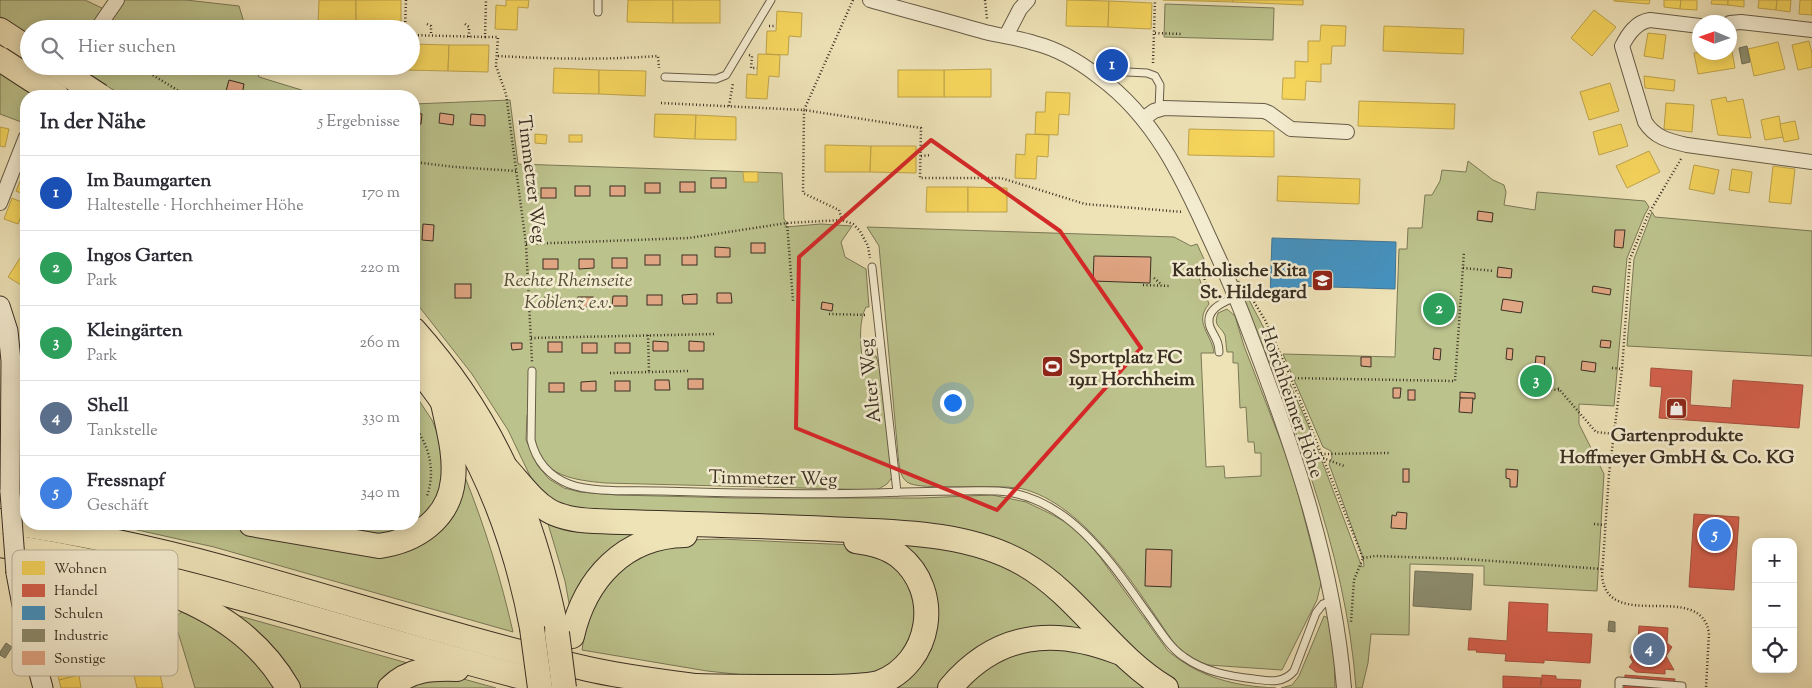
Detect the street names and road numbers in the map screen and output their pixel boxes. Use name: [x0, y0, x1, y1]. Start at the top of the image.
street label: Timmetzer Weg: [509, 114, 552, 245]
street label: Horchheimer Höhe: [1252, 324, 1329, 482]
street label: Alter Weg: [854, 337, 889, 424]
street label: Timmetzer Weg: [708, 465, 838, 494]

